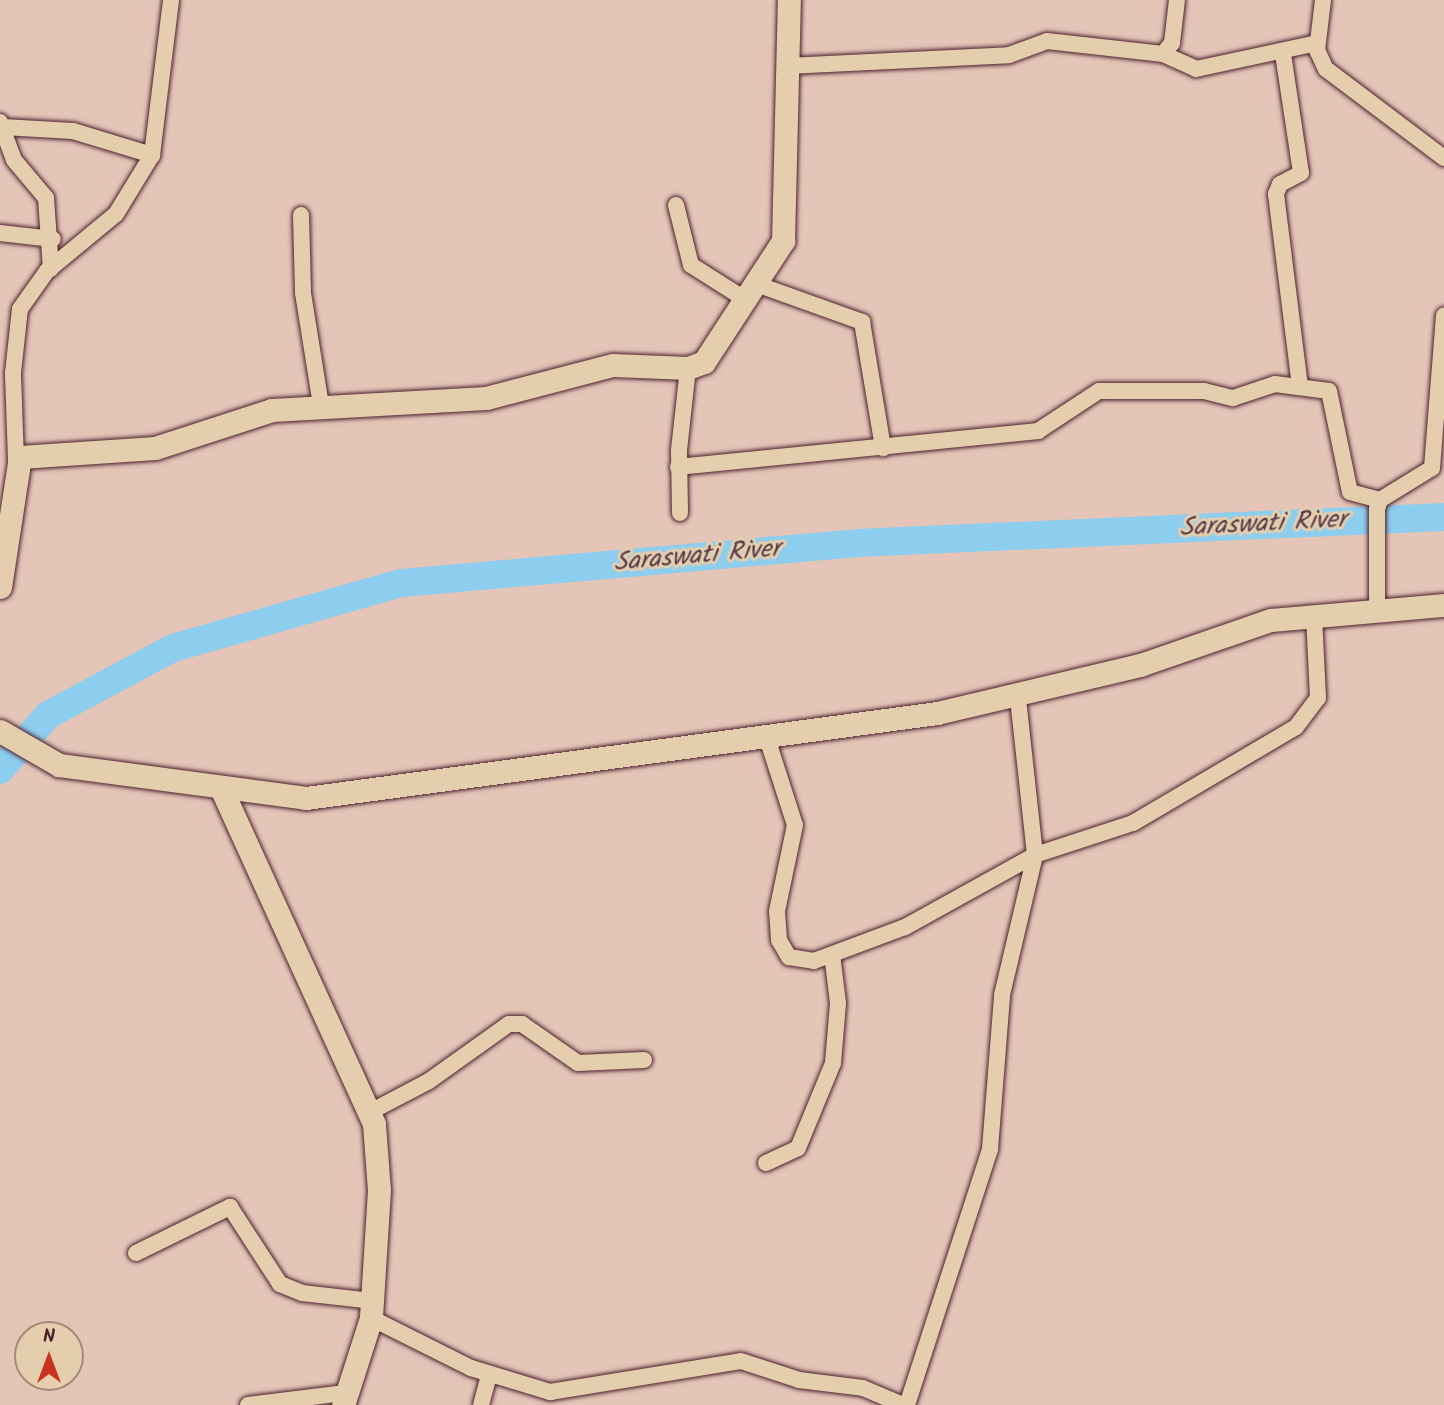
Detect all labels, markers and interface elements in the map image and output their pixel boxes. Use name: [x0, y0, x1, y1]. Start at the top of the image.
water label: Saraswati River: [1179, 505, 1347, 545]
water label: Saraswati River: [613, 534, 781, 580]
north arrow: [14, 1321, 84, 1391]
text: N: [43, 1322, 55, 1352]

